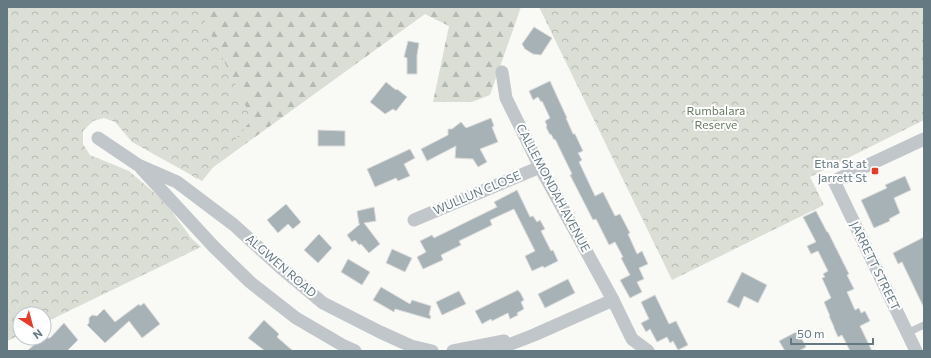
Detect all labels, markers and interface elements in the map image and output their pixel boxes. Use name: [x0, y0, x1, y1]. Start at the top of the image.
park label: Rumbalara Reserve: [687, 103, 745, 131]
street label: CALLEMONDAH AVENUE: [514, 121, 594, 254]
place label: Etna St at Jarrett St: [814, 156, 867, 185]
marker: Etna St at Jarrett St: [870, 166, 880, 176]
street label: WULLUN CLOSE: [431, 167, 522, 217]
street label: JARRETT STREET: [847, 219, 904, 313]
street label: ALGWEN ROAD: [244, 231, 320, 300]
north arrow: [12, 306, 52, 346]
scale bar: [791, 320, 873, 346]
text: 50 m: [797, 326, 825, 340]
text: N: [31, 327, 45, 342]

